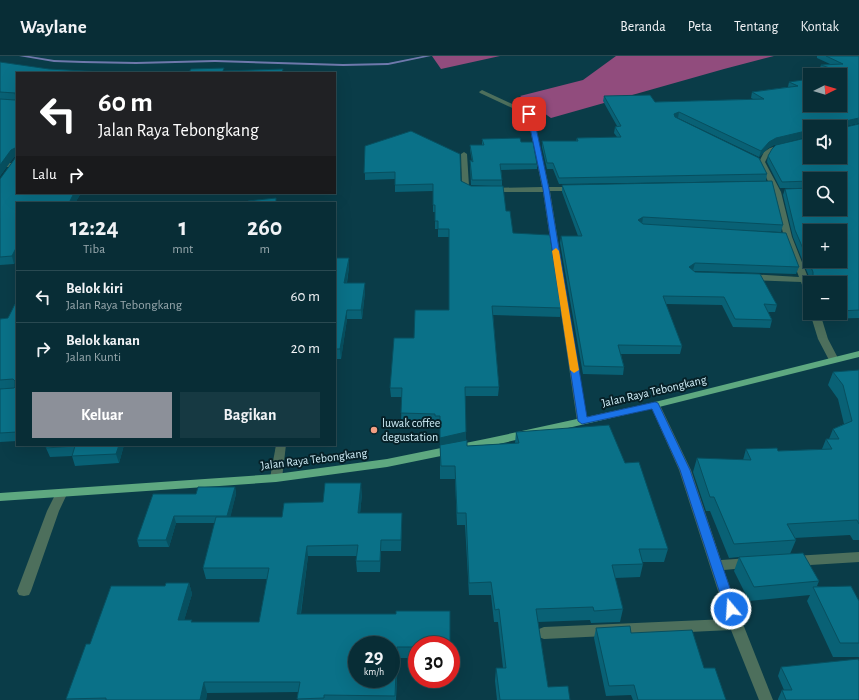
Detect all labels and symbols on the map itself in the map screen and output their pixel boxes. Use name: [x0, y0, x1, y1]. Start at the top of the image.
north arrow: [803, 68, 847, 112]
pin: [512, 97, 546, 131]
street label: Jalan Raya Tebongkang: [600, 373, 708, 410]
place label: luwak coffee degustation: [382, 417, 440, 443]
marker: luwak coffee degustation: [369, 425, 379, 435]
street label: Jalan Raya Tebongkang: [260, 446, 368, 472]
position arrow: [710, 588, 752, 630]
speed limit sign: 30: [408, 636, 460, 688]

